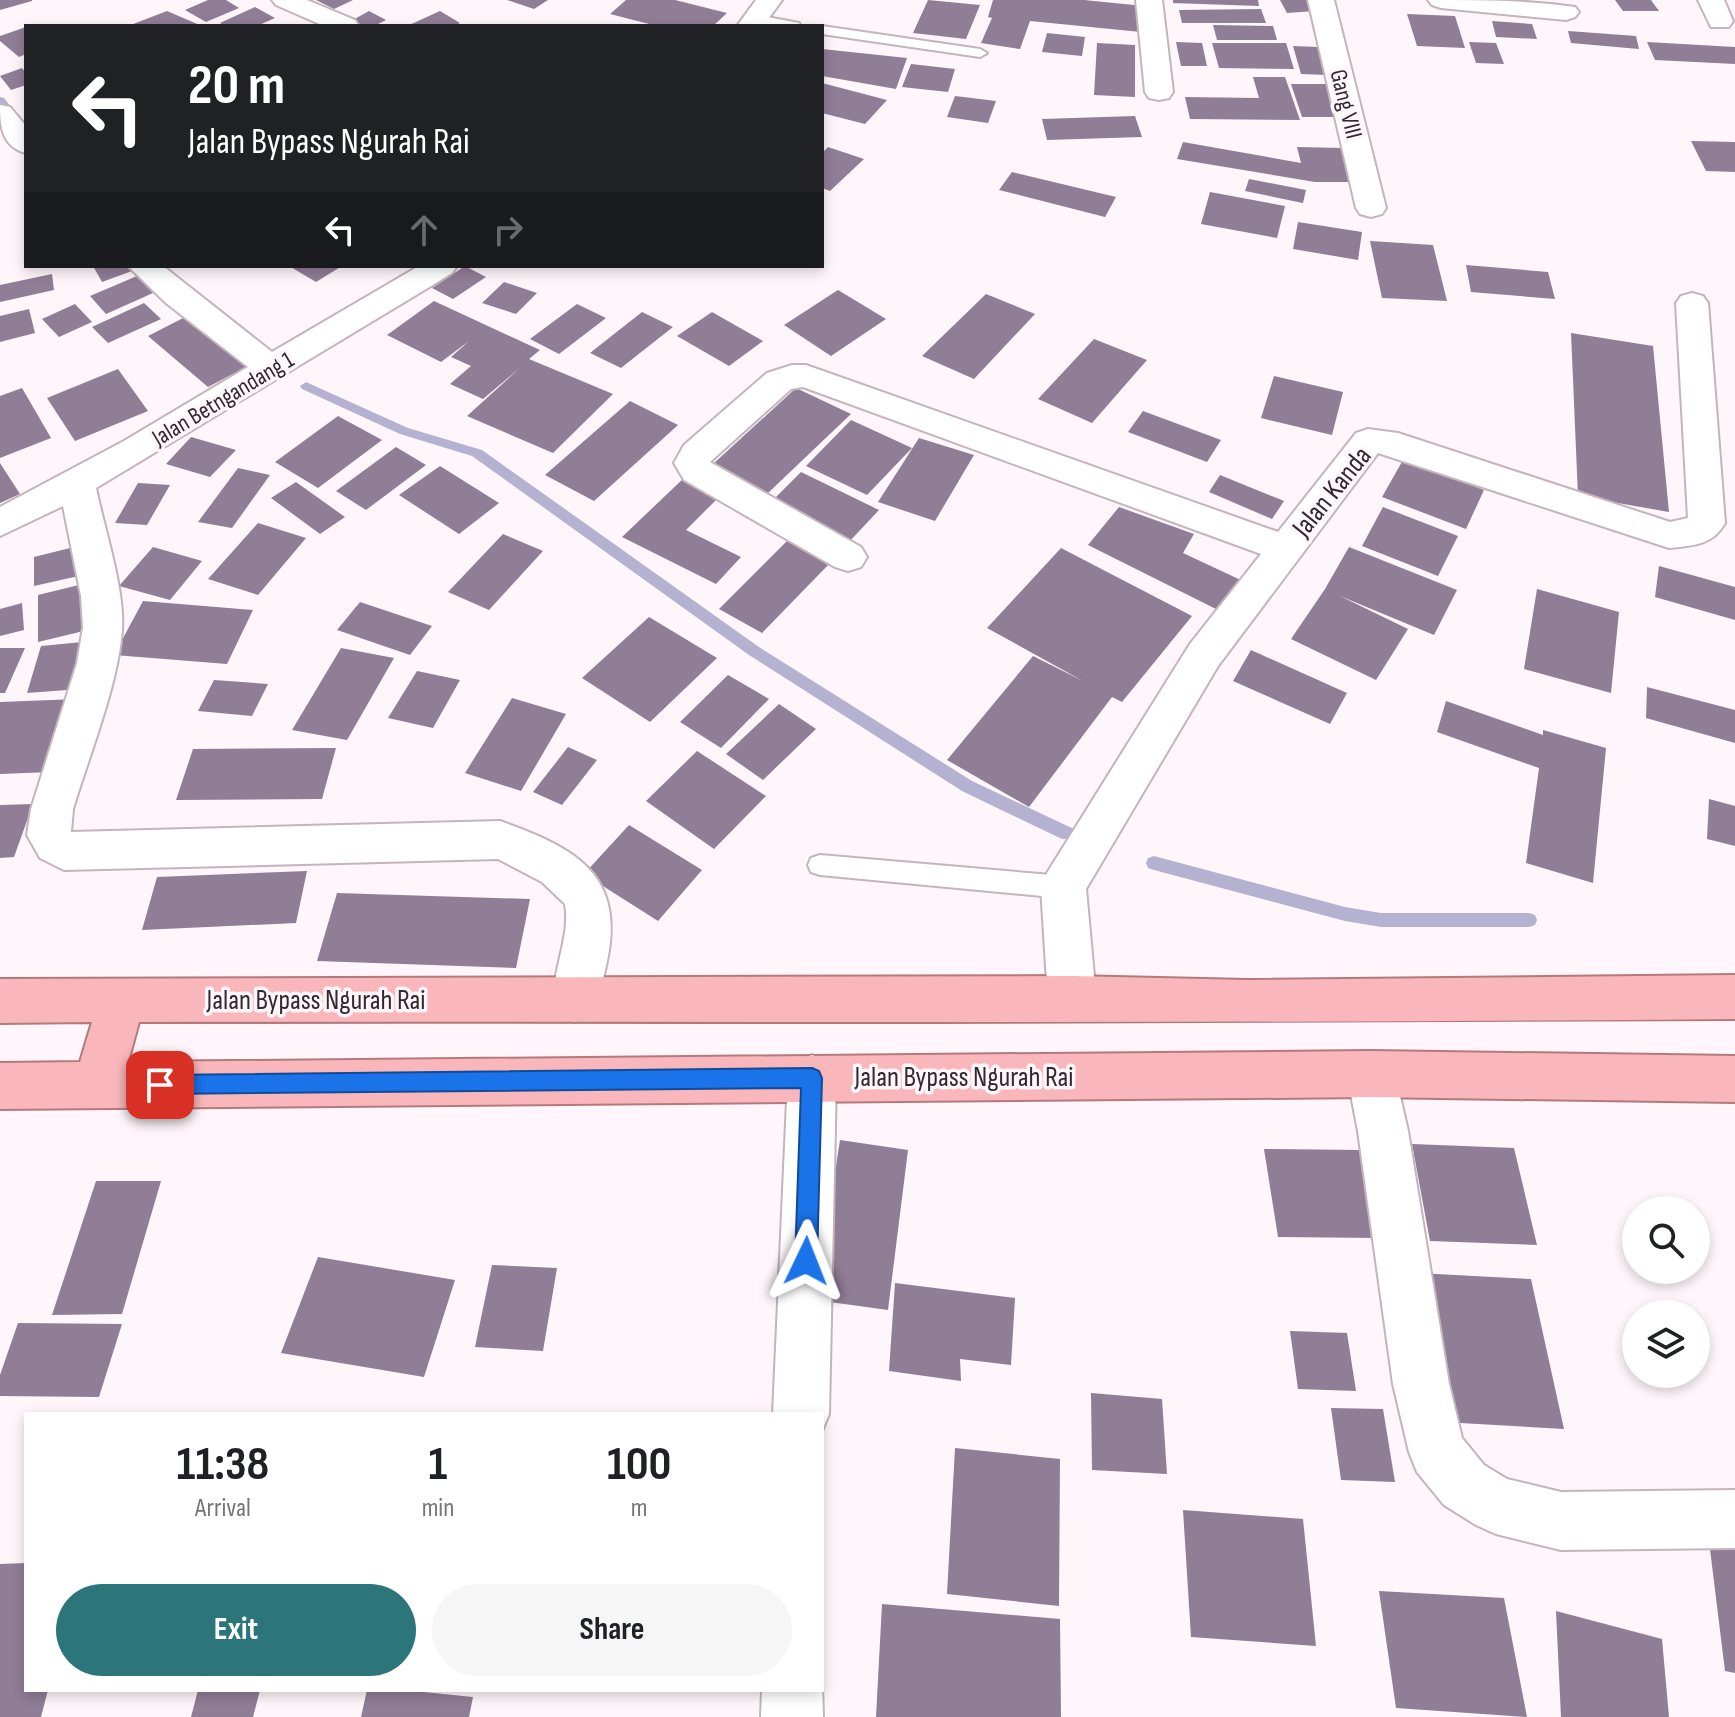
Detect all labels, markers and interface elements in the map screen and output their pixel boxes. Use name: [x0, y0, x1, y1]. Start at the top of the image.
text: 20 m: [188, 53, 285, 120]
icon: left: [56, 56, 160, 160]
street label: Gang VIII: [1323, 66, 1369, 142]
text: Jalan Bypass Ngurah Rai: [188, 121, 470, 164]
icon: left: [318, 208, 362, 252]
icon: ahead: [402, 208, 446, 252]
icon: right: [486, 208, 530, 252]
street label: Jalan Betngandang 1: [146, 345, 300, 453]
street label: Jalan Kanda: [1285, 440, 1378, 545]
street label: Jalan Bypass Ngurah Rai: [205, 984, 426, 1017]
pin: [126, 1051, 194, 1119]
street label: Jalan Bypass Ngurah Rai: [853, 1061, 1074, 1094]
icon: arrive: [138, 1063, 182, 1107]
map controls: [1622, 1196, 1710, 1388]
button: search: [1622, 1196, 1710, 1284]
position arrow: [764, 1219, 848, 1303]
button: layers: [1622, 1300, 1710, 1388]
text: 11:38: [177, 1436, 269, 1493]
text: 1: [429, 1436, 447, 1493]
text: 100: [607, 1436, 671, 1493]
text: Arrival: [195, 1493, 251, 1524]
text: min: [422, 1493, 454, 1524]
text: m: [631, 1493, 648, 1524]
button: Exit: [56, 1584, 416, 1676]
button: Share: [432, 1584, 792, 1676]

